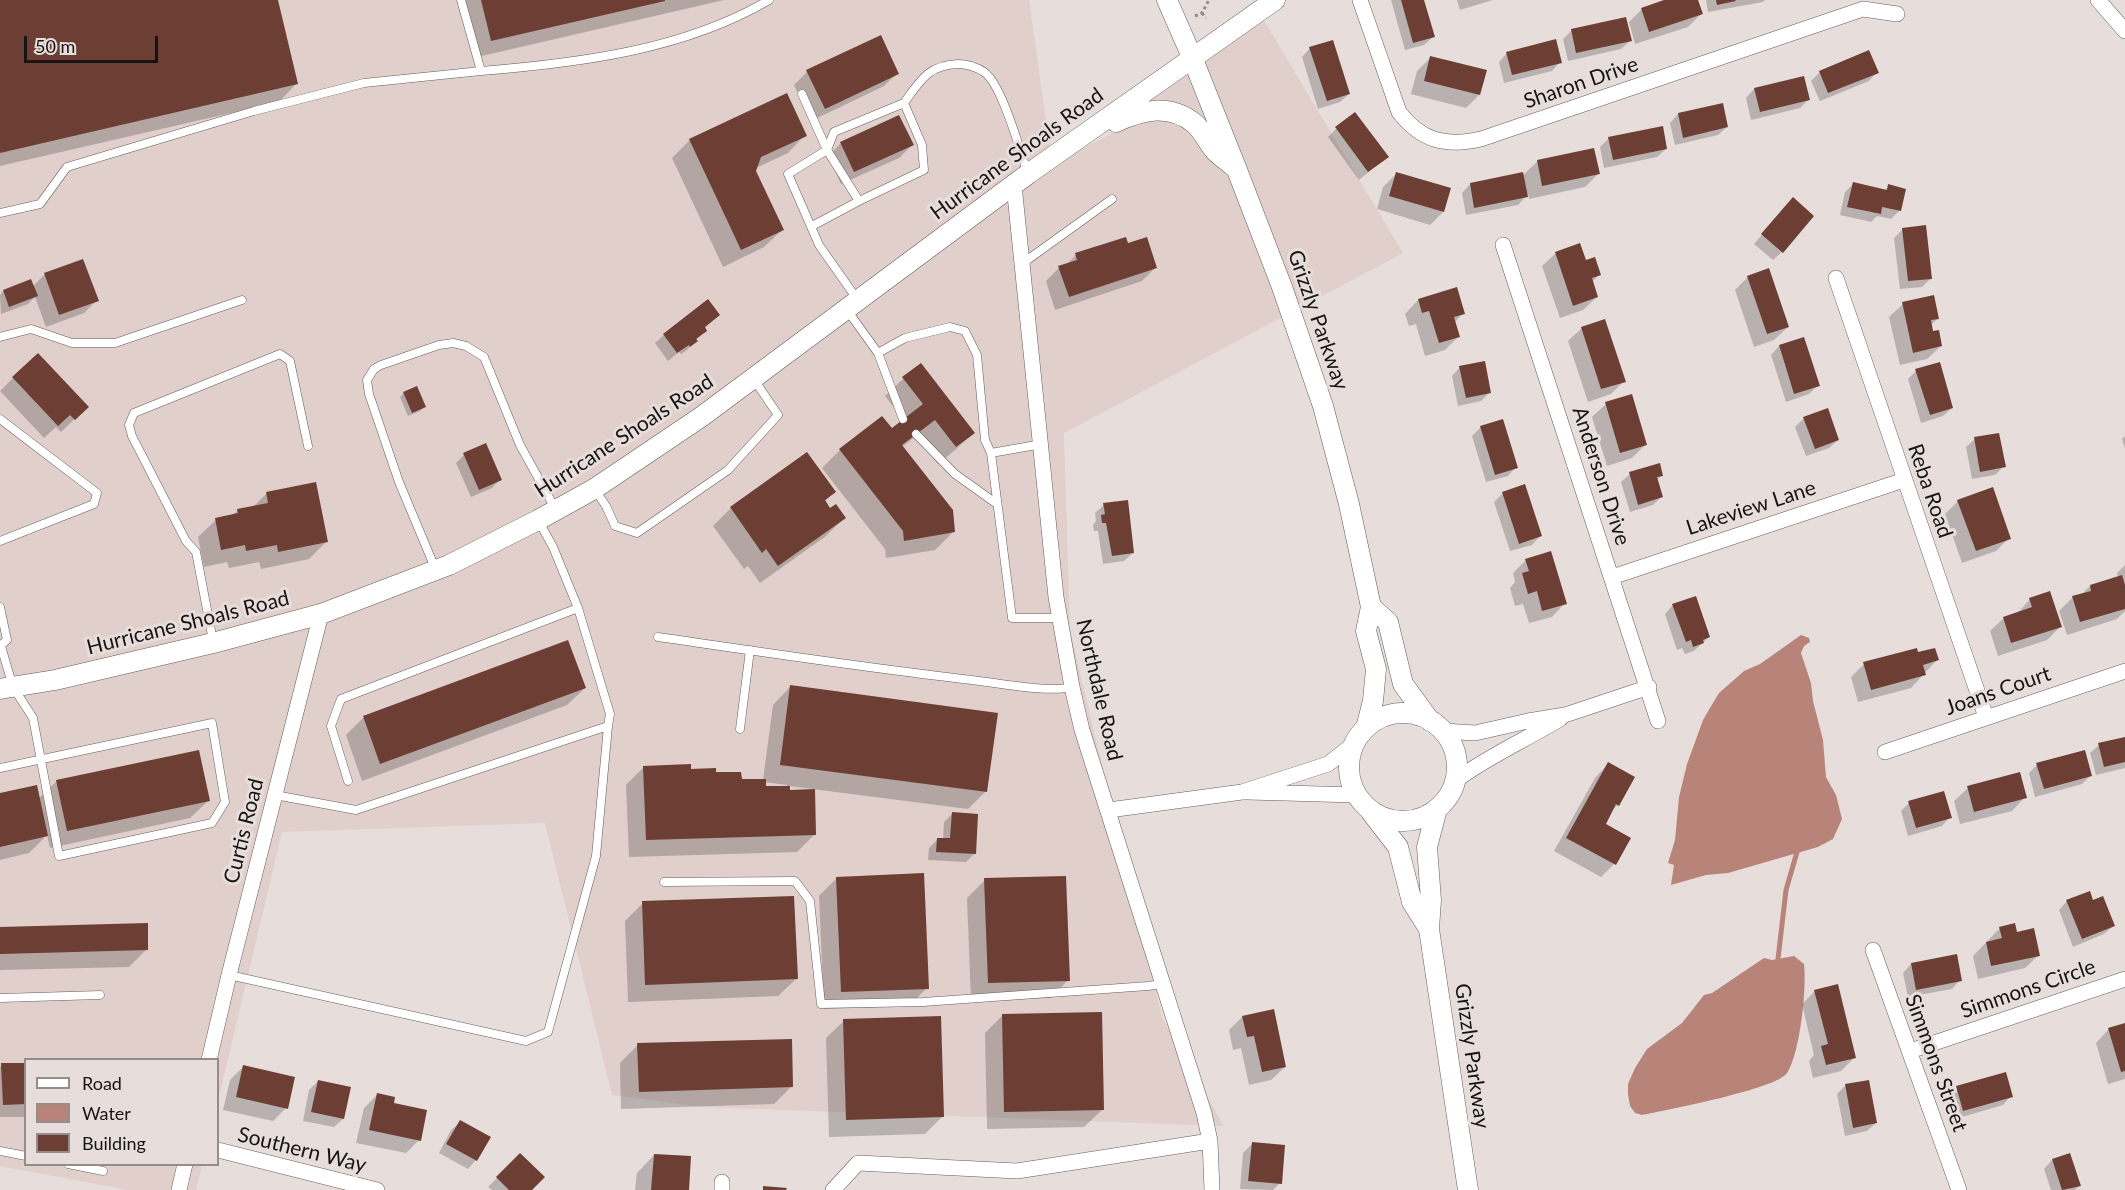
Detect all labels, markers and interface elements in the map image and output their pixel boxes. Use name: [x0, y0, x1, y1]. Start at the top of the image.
scale bar: [27, 24, 160, 62]
text: 50 m: [35, 35, 75, 57]
street label: Sharon Drive: [1520, 52, 1642, 114]
street label: Hurricane Shoals Road: [926, 83, 1108, 225]
street label: Grizzly Parkway: [1282, 247, 1354, 393]
street label: Hurricane Shoals Road: [530, 369, 718, 503]
street label: Anderson Drive: [1567, 403, 1635, 549]
street label: Reba Road: [1902, 441, 1958, 541]
street label: Lakeview Lane: [1683, 475, 1819, 541]
street label: Hurricane Shoals Road: [84, 586, 292, 660]
street label: Northdale Road: [1070, 617, 1128, 763]
street label: Joans Court: [1942, 661, 2054, 721]
street label: Curtis Road: [219, 776, 269, 886]
street label: Simmons Circle: [1957, 954, 2099, 1024]
street label: Grizzly Parkway: [1449, 982, 1495, 1130]
street label: Simmons Street: [1899, 991, 1973, 1135]
legend: [24, 1058, 219, 1166]
text: Road: [82, 1072, 122, 1094]
text: Water: [82, 1102, 131, 1124]
street label: Southern Way: [235, 1122, 369, 1178]
text: Building: [82, 1132, 146, 1154]

